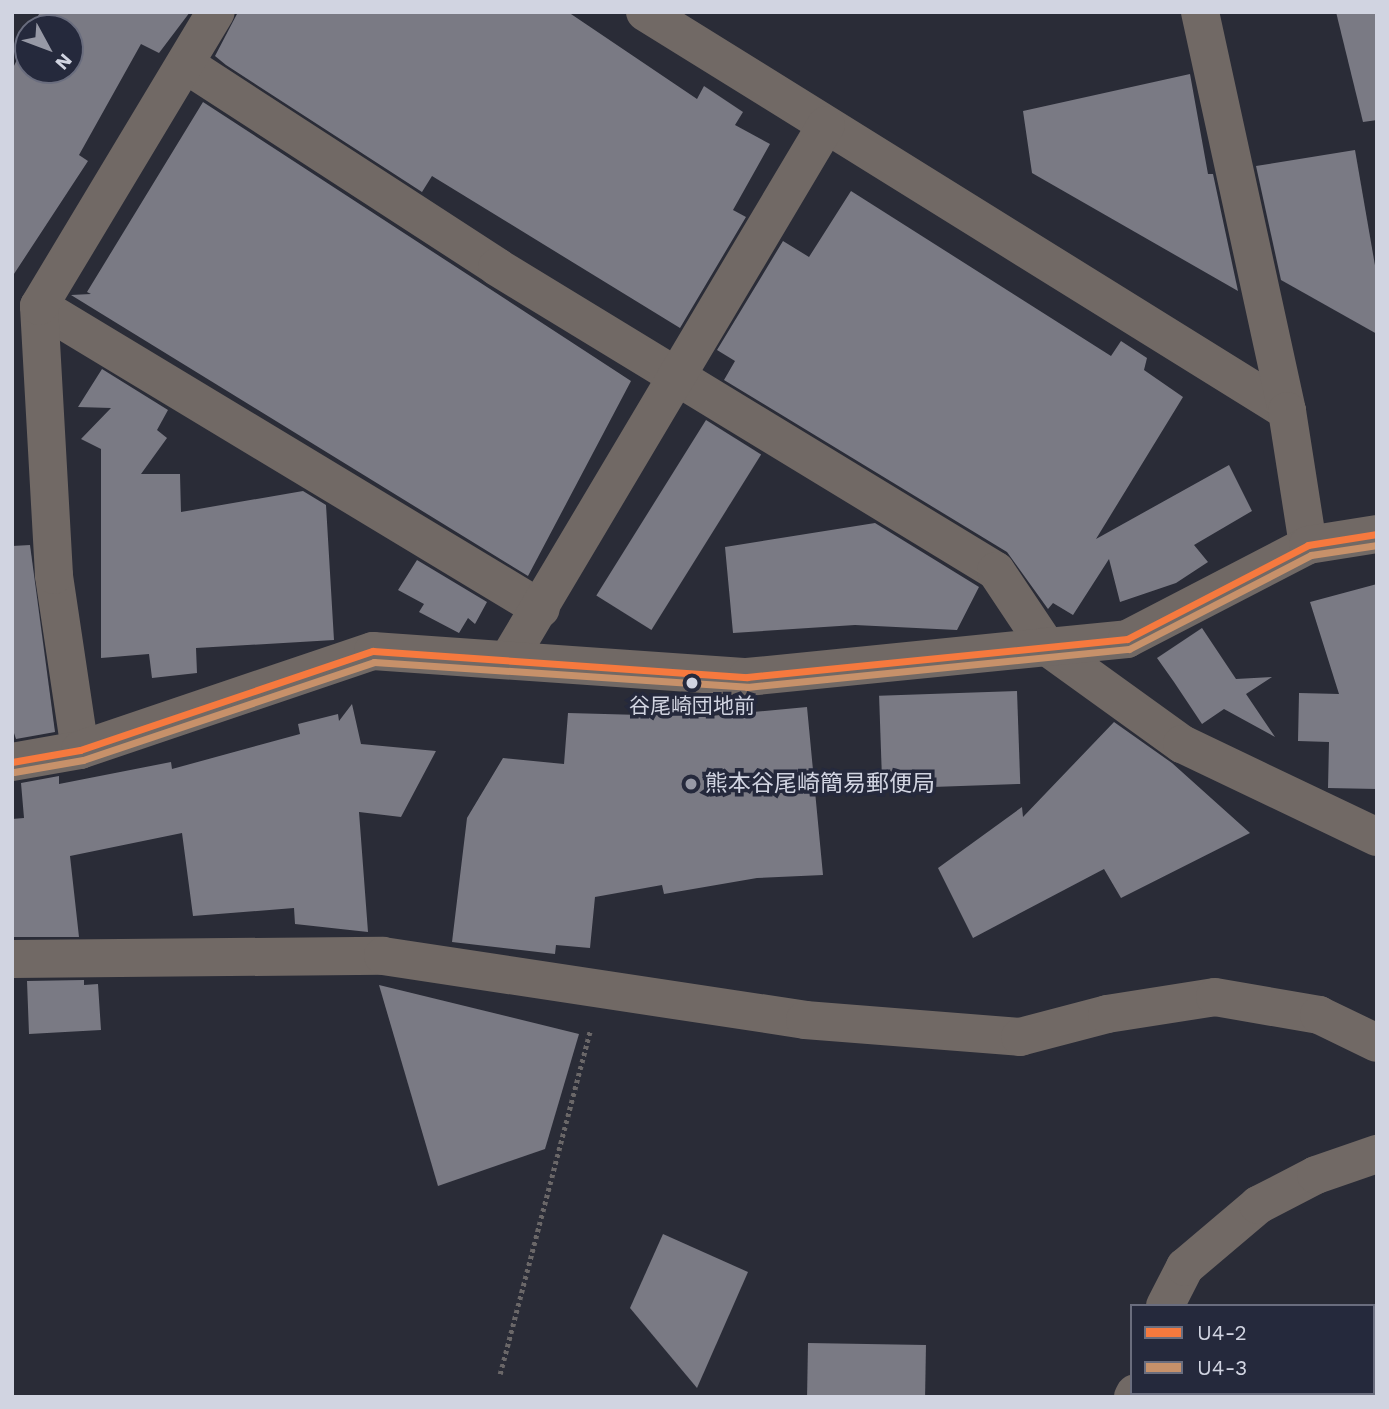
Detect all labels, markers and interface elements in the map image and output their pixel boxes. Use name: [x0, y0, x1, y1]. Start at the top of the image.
north arrow: [14, 14, 84, 84]
text: N: [50, 49, 77, 75]
marker: 谷尾崎団地前: [685, 676, 699, 690]
place label: 谷尾崎団地前: [629, 693, 755, 719]
place label: 熊本谷尾崎簡易郵便局: [705, 770, 935, 798]
marker: 熊本谷尾崎簡易郵便局: [683, 776, 699, 792]
legend: [1130, 1304, 1375, 1395]
text: U4-2: [1197, 1320, 1247, 1345]
text: U4-3: [1197, 1355, 1247, 1380]

